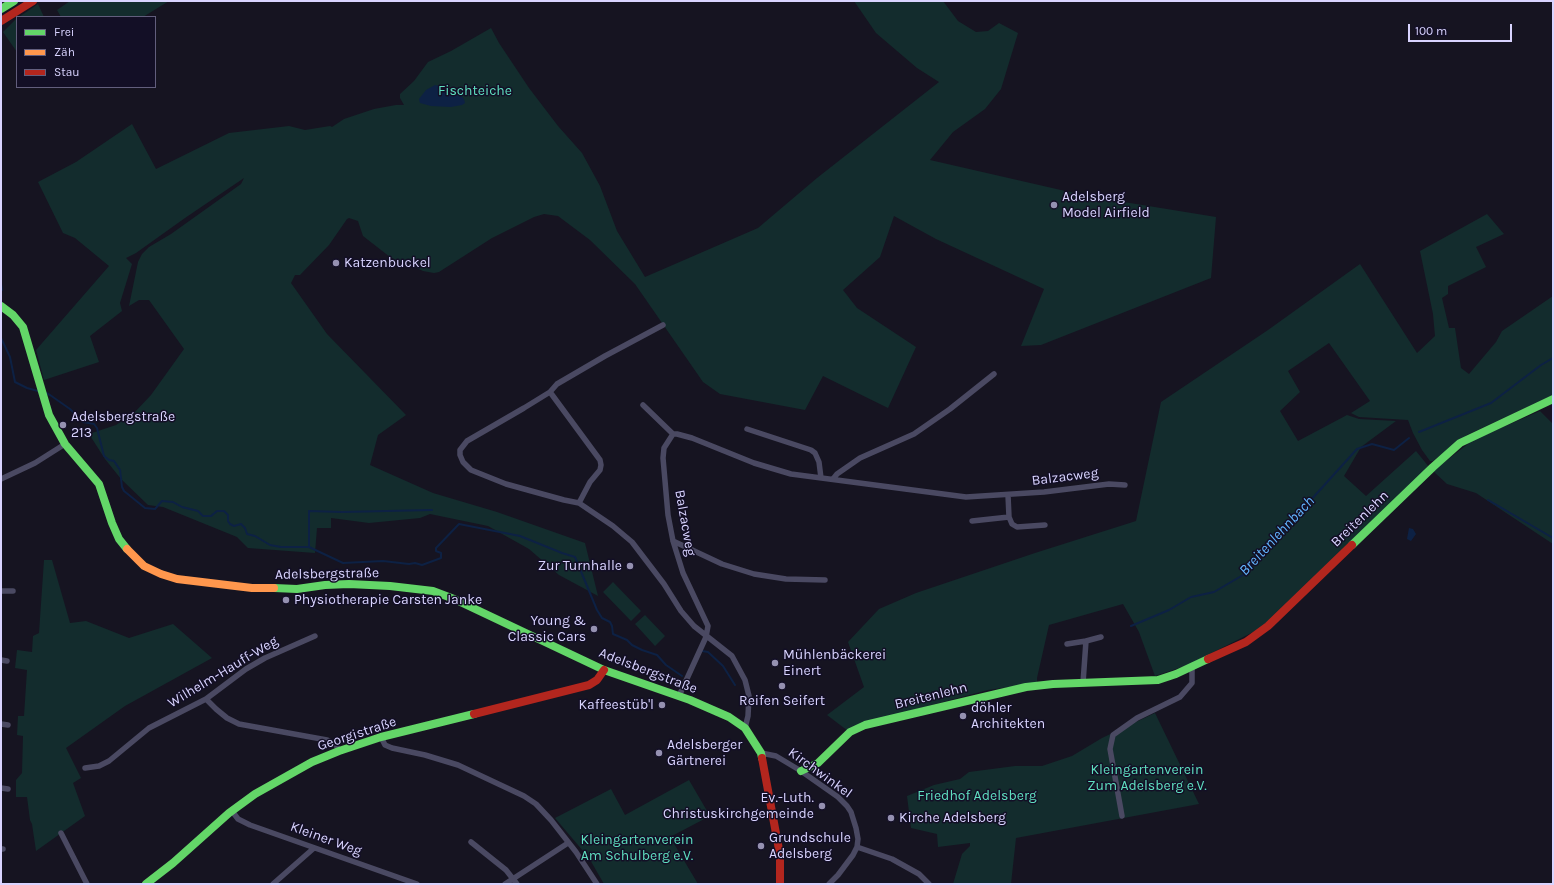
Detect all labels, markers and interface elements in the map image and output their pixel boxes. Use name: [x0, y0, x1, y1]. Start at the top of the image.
legend: [16, 16, 156, 88]
scale bar: [1410, 16, 1514, 42]
text: 100 m: [1415, 24, 1447, 38]
text: Frei: [54, 25, 74, 39]
text: Zäh: [54, 45, 75, 59]
text: Stau: [54, 65, 80, 79]
park label: Fischteiche: [438, 83, 512, 99]
place label: Adelsberg Model Airfield: [1062, 189, 1150, 222]
marker: Adelsberg Model Airfield: [1049, 200, 1059, 210]
place label: Katzenbuckel: [344, 255, 431, 271]
marker: Katzenbuckel: [331, 258, 341, 268]
place label: Adelsbergstraße 213: [71, 409, 175, 442]
marker: Adelsbergstraße 213: [58, 420, 68, 430]
street label: Balzacweg: [1031, 465, 1099, 489]
street label: Breitenlehn: [1328, 487, 1392, 551]
street label: Balzacweg: [671, 488, 699, 558]
water label: Breitenlehnbach: [1236, 492, 1318, 580]
place label: Zur Turnhalle: [538, 558, 622, 574]
marker: Zur Turnhalle: [625, 561, 635, 571]
street label: Adelsbergstraße: [275, 565, 379, 583]
place label: Physiotherapie Carsten Janke: [294, 592, 482, 608]
marker: Physiotherapie Carsten Janke: [281, 595, 291, 605]
place label: Young & Classic Cars: [508, 613, 586, 646]
marker: Young & Classic Cars: [589, 624, 599, 634]
street label: Wilhelm-Hauff-Weg: [165, 633, 281, 711]
street label: Adelsbergstraße: [596, 644, 700, 698]
place label: Mühlenbäckerei Einert: [783, 647, 886, 680]
marker: Mühlenbäckerei Einert: [770, 658, 780, 668]
street label: Breitenlehn: [893, 679, 969, 713]
marker: Reifen Seifert: [777, 681, 787, 691]
place label: Reifen Seifert: [739, 693, 825, 709]
place label: Kaffeestüb'l: [579, 697, 654, 713]
marker: Kaffeestüb'l: [657, 700, 667, 710]
place label: döhler Architekten: [971, 700, 1045, 732]
marker: döhler Architekten: [958, 711, 968, 721]
street label: Georgistraße: [315, 713, 399, 755]
place label: Adelsberger Gärtnerei: [667, 737, 742, 770]
street label: Kirchwinkel: [785, 744, 855, 802]
marker: Adelsberger Gärtnerei: [654, 748, 664, 758]
park label: Kleingartenverein Zum Adelsberg e.V.: [1087, 762, 1207, 794]
park label: Friedhof Adelsberg: [917, 788, 1037, 804]
place label: Ev.-Luth. Christuskirchgemeinde: [663, 790, 814, 822]
marker: Ev.-Luth. Christuskirchgemeinde: [817, 801, 827, 811]
place label: Kirche Adelsberg: [899, 810, 1006, 826]
marker: Kirche Adelsberg: [886, 813, 896, 823]
street label: Kleiner Weg: [288, 818, 364, 860]
place label: Grundschule Adelsberg: [769, 830, 851, 862]
park label: Kleingartenverein Am Schulberg e.V.: [581, 832, 693, 864]
marker: Grundschule Adelsberg: [756, 841, 766, 851]

